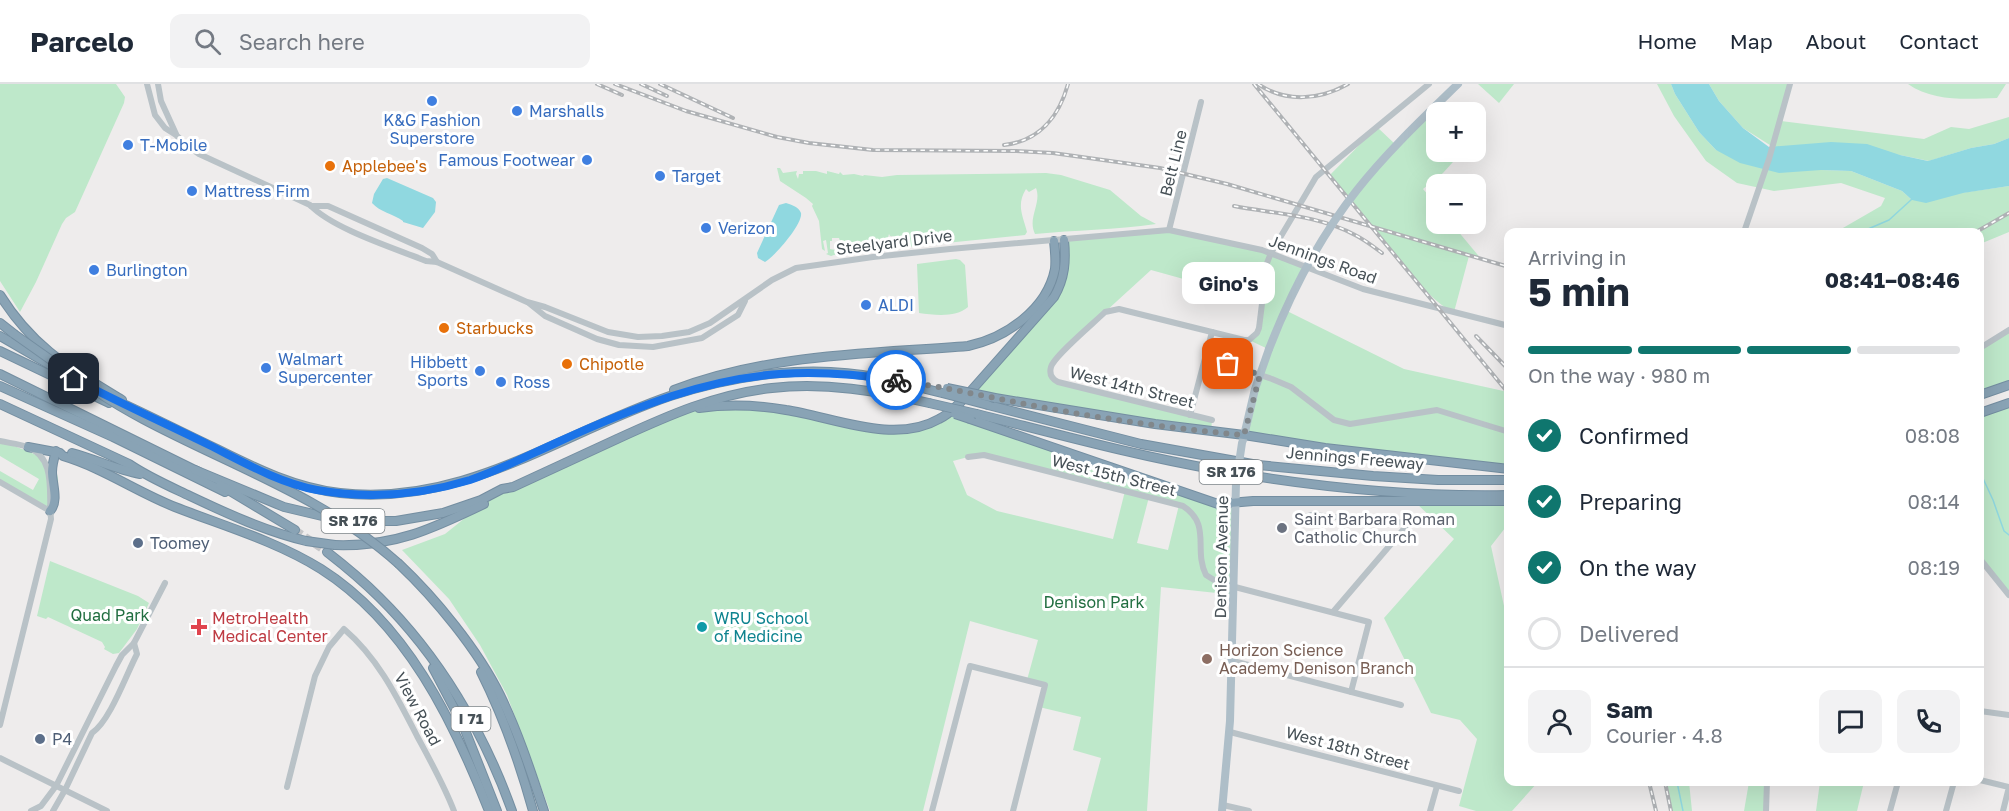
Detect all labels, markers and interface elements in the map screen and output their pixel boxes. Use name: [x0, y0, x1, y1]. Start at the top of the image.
search box: [170, 14, 590, 68]
text: Parcelo: [30, 25, 134, 58]
icon: search: [191, 25, 224, 58]
text: Search here: [239, 28, 365, 55]
text: Home: [1637, 28, 1697, 54]
text: Map: [1730, 28, 1773, 54]
text: About: [1806, 28, 1866, 54]
text: Contact: [1899, 28, 1979, 54]
marker: K&G Fashion Superstore: [425, 94, 439, 108]
place label: Marshalls: [529, 101, 604, 121]
map controls: [1426, 102, 1486, 234]
button: +: [1426, 102, 1486, 162]
marker: Marshalls: [510, 104, 524, 118]
place label: K&G Fashion Superstore: [383, 110, 481, 148]
street label: Belt Line: [1155, 128, 1191, 198]
place label: T-Mobile: [140, 135, 207, 155]
marker: T-Mobile: [121, 138, 135, 152]
place label: Famous Footwear: [438, 150, 575, 170]
marker: Famous Footwear: [580, 153, 594, 167]
place label: Applebee's: [342, 156, 427, 176]
marker: Applebee's: [323, 159, 337, 173]
place label: Target: [672, 166, 721, 186]
marker: Target: [653, 169, 667, 183]
button: −: [1426, 174, 1486, 234]
place label: Mattress Firm: [204, 181, 310, 201]
marker: Mattress Firm: [185, 184, 199, 198]
place label: Verizon: [718, 218, 775, 238]
marker: Verizon: [699, 221, 713, 235]
street label: Steelyard Drive: [835, 225, 953, 259]
street label: Jennings Road: [1266, 230, 1380, 288]
text: Arriving in: [1528, 245, 1626, 269]
place label: Burlington: [106, 260, 188, 280]
callout: Gino's: [1182, 262, 1274, 304]
marker: Burlington: [87, 263, 101, 277]
text: 08:41–08:46: [1825, 266, 1960, 293]
text: 5 min: [1528, 268, 1630, 315]
text: Gino's: [1198, 271, 1259, 295]
place label: ALDI: [878, 295, 914, 315]
marker: ALDI: [859, 298, 873, 312]
place label: Starbucks: [456, 318, 533, 338]
marker: Starbucks: [437, 321, 451, 335]
pin: [1202, 338, 1253, 389]
icon: bag: [1211, 347, 1244, 380]
place label: Walmart Supercenter: [278, 349, 373, 387]
courier: [866, 350, 926, 410]
place label: Hibbett Sports: [410, 352, 468, 390]
pin: [48, 353, 99, 404]
place label: Chipotle: [579, 354, 644, 374]
marker: Chipotle: [560, 357, 574, 371]
marker: Walmart Supercenter: [259, 361, 273, 375]
icon: home: [57, 362, 90, 395]
street label: West 14th Street: [1067, 362, 1197, 412]
text: On the way · 980 m: [1528, 363, 1710, 387]
marker: Hibbett Sports: [473, 364, 487, 378]
icon: bike: [880, 364, 913, 397]
place label: Ross: [513, 372, 550, 392]
marker: Ross: [494, 375, 508, 389]
icon: check: [1528, 419, 1561, 452]
text: Confirmed: [1579, 422, 1689, 449]
text: 08:08: [1905, 423, 1960, 447]
street label: Jennings Freeway: [1285, 442, 1425, 474]
street label: West 15th Street: [1050, 450, 1178, 500]
road number: SR 176: [1200, 460, 1262, 484]
icon: check: [1528, 485, 1561, 518]
text: Preparing: [1579, 488, 1682, 515]
text: 08:14: [1908, 489, 1960, 513]
street label: Denison Avenue: [1210, 495, 1232, 619]
road number: SR 176: [322, 509, 385, 533]
place label: Saint Barbara Roman Catholic Church: [1294, 509, 1455, 547]
marker: Saint Barbara Roman Catholic Church: [1275, 521, 1289, 535]
place label: Toomey: [150, 533, 210, 553]
marker: Toomey: [131, 536, 145, 550]
icon: check: [1528, 551, 1561, 584]
text: On the way: [1579, 554, 1697, 581]
text: 08:19: [1908, 555, 1960, 579]
park label: Denison Park: [1043, 592, 1145, 612]
park label: Quad Park: [70, 605, 150, 625]
place label: MetroHealth Medical Center: [212, 608, 328, 646]
place label: WRU School of Medicine: [714, 608, 809, 646]
marker: MetroHealth Medical Center: [190, 618, 208, 636]
marker: WRU School of Medicine: [695, 620, 709, 634]
text: Delivered: [1579, 620, 1679, 647]
place label: Horizon Science Academy Denison Branch: [1219, 640, 1414, 678]
marker: Horizon Science Academy Denison Branch: [1200, 652, 1214, 666]
street label: View Road: [390, 669, 446, 749]
button: person: [1528, 690, 1591, 753]
button: chat: [1819, 690, 1882, 753]
button: phone: [1897, 690, 1960, 753]
text: Sam: [1606, 696, 1653, 723]
road number: I 71: [452, 707, 490, 731]
street label: West 18th Street: [1284, 722, 1412, 774]
text: Courier · 4.8: [1606, 723, 1723, 747]
place label: P4: [52, 729, 72, 749]
marker: P4: [33, 732, 47, 746]

